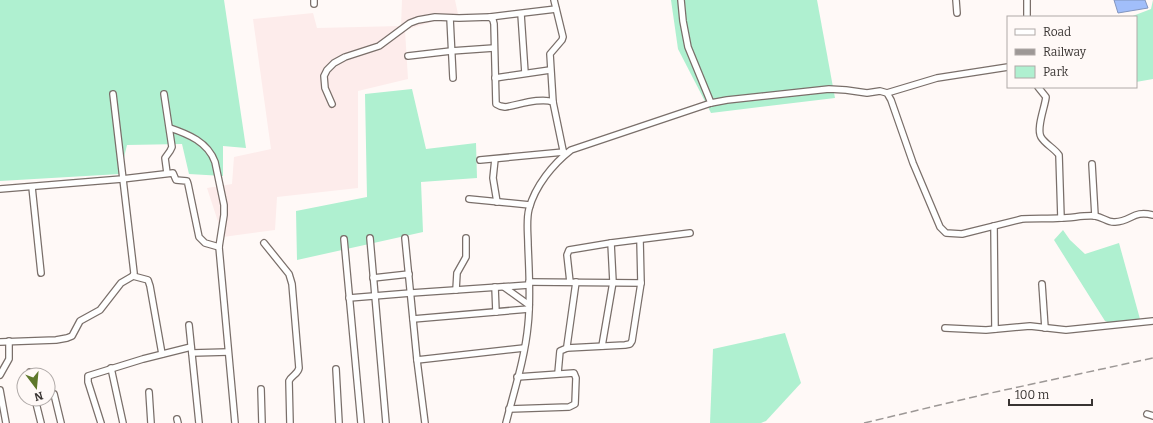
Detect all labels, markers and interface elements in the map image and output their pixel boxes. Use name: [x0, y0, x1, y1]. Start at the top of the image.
legend: [1007, 16, 1137, 88]
text: Road: [1043, 25, 1071, 39]
text: Railway: [1043, 45, 1087, 59]
text: Park: [1043, 65, 1069, 79]
north arrow: [16, 367, 56, 407]
scale bar: [1009, 381, 1092, 407]
text: 100 m: [1015, 388, 1050, 402]
text: N: [32, 389, 44, 404]

